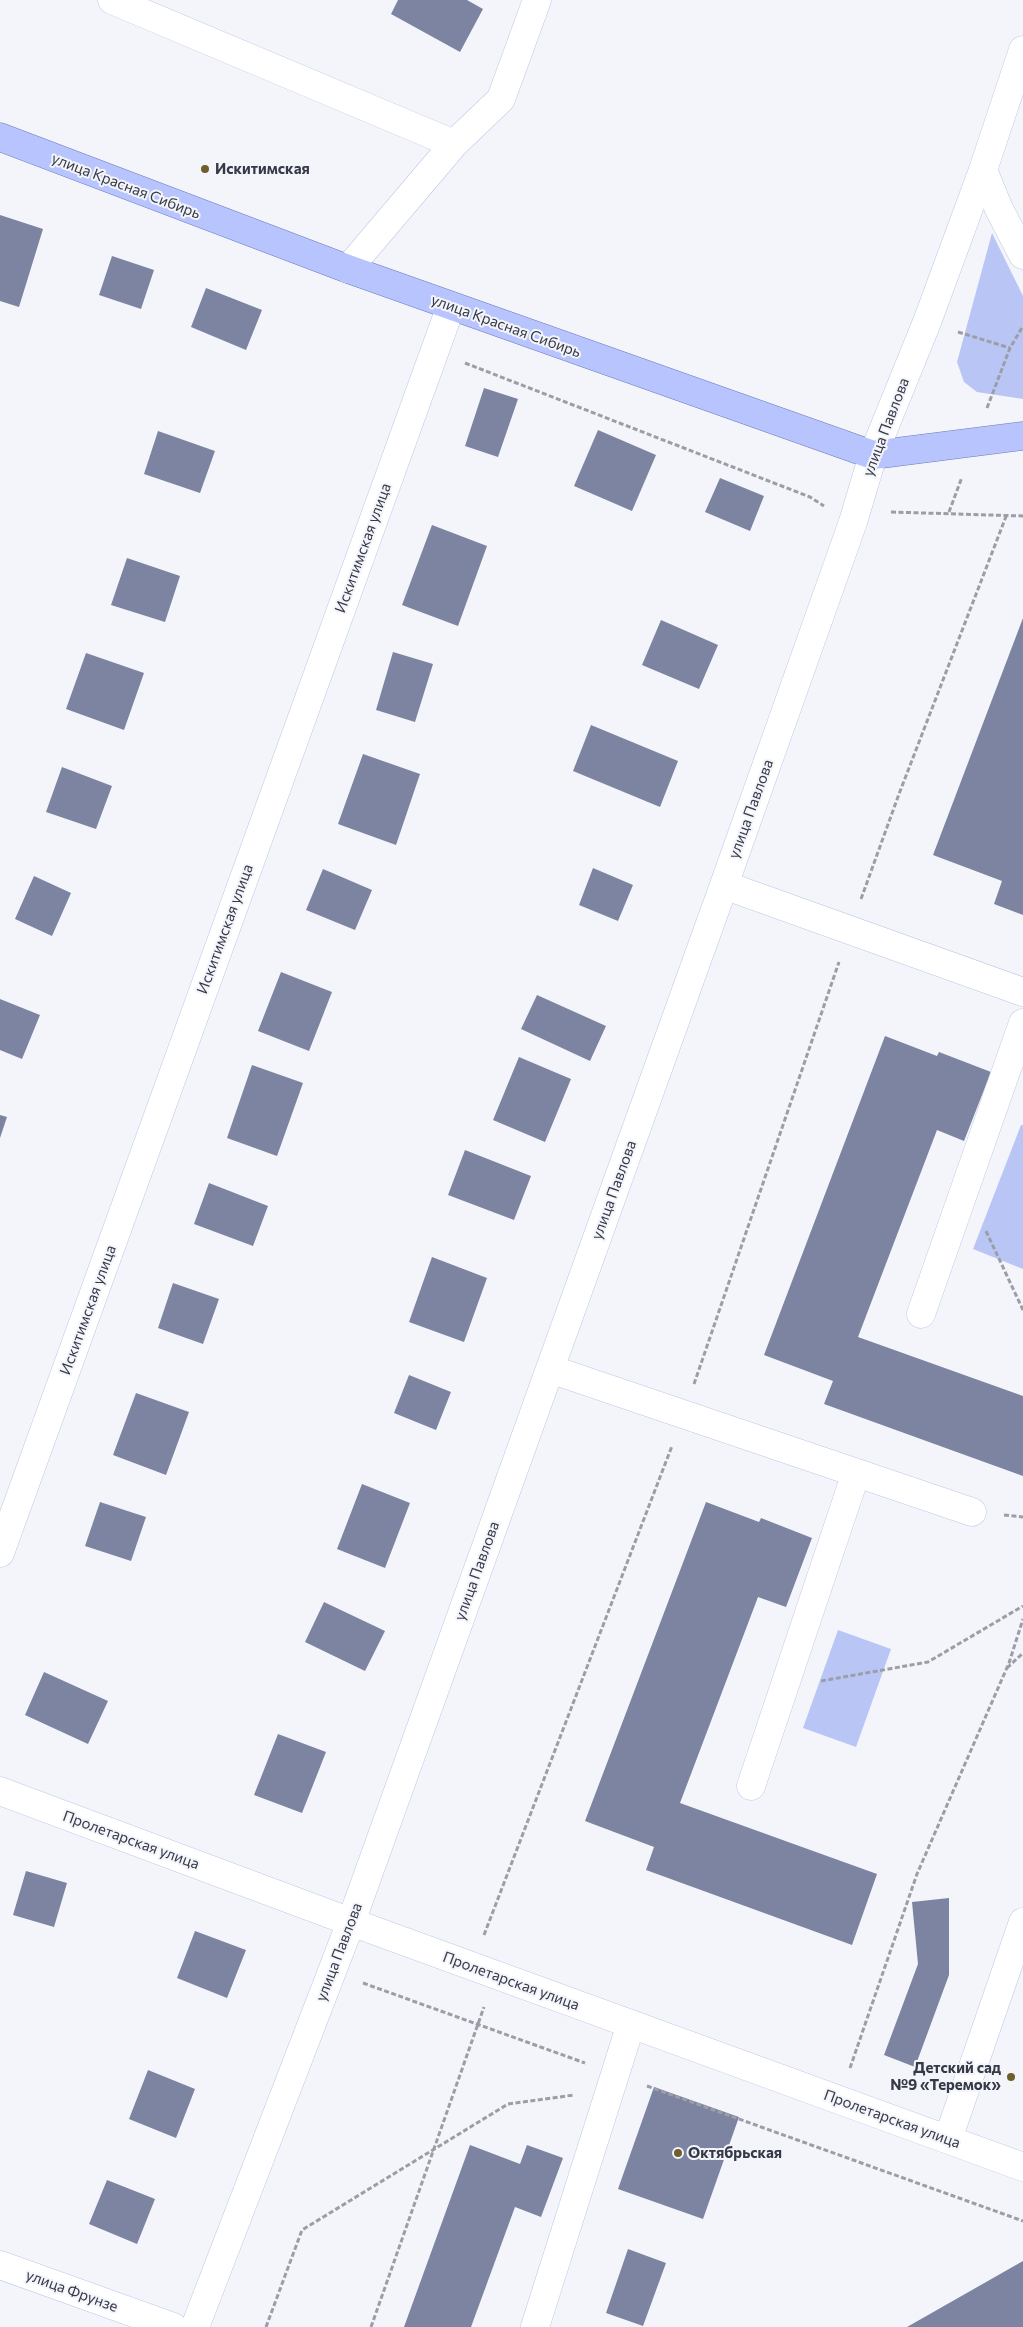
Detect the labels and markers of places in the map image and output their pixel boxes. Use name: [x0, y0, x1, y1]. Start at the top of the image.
place label: Искитимская: [215, 160, 310, 178]
marker: Искитимская: [199, 163, 211, 175]
place label: Детский сад №9 «Теремок»: [890, 2059, 1001, 2094]
marker: Детский сад №9 «Теремок»: [1005, 2071, 1017, 2083]
place label: Октябрьская: [688, 2144, 782, 2162]
marker: Октябрьская: [672, 2147, 684, 2159]

